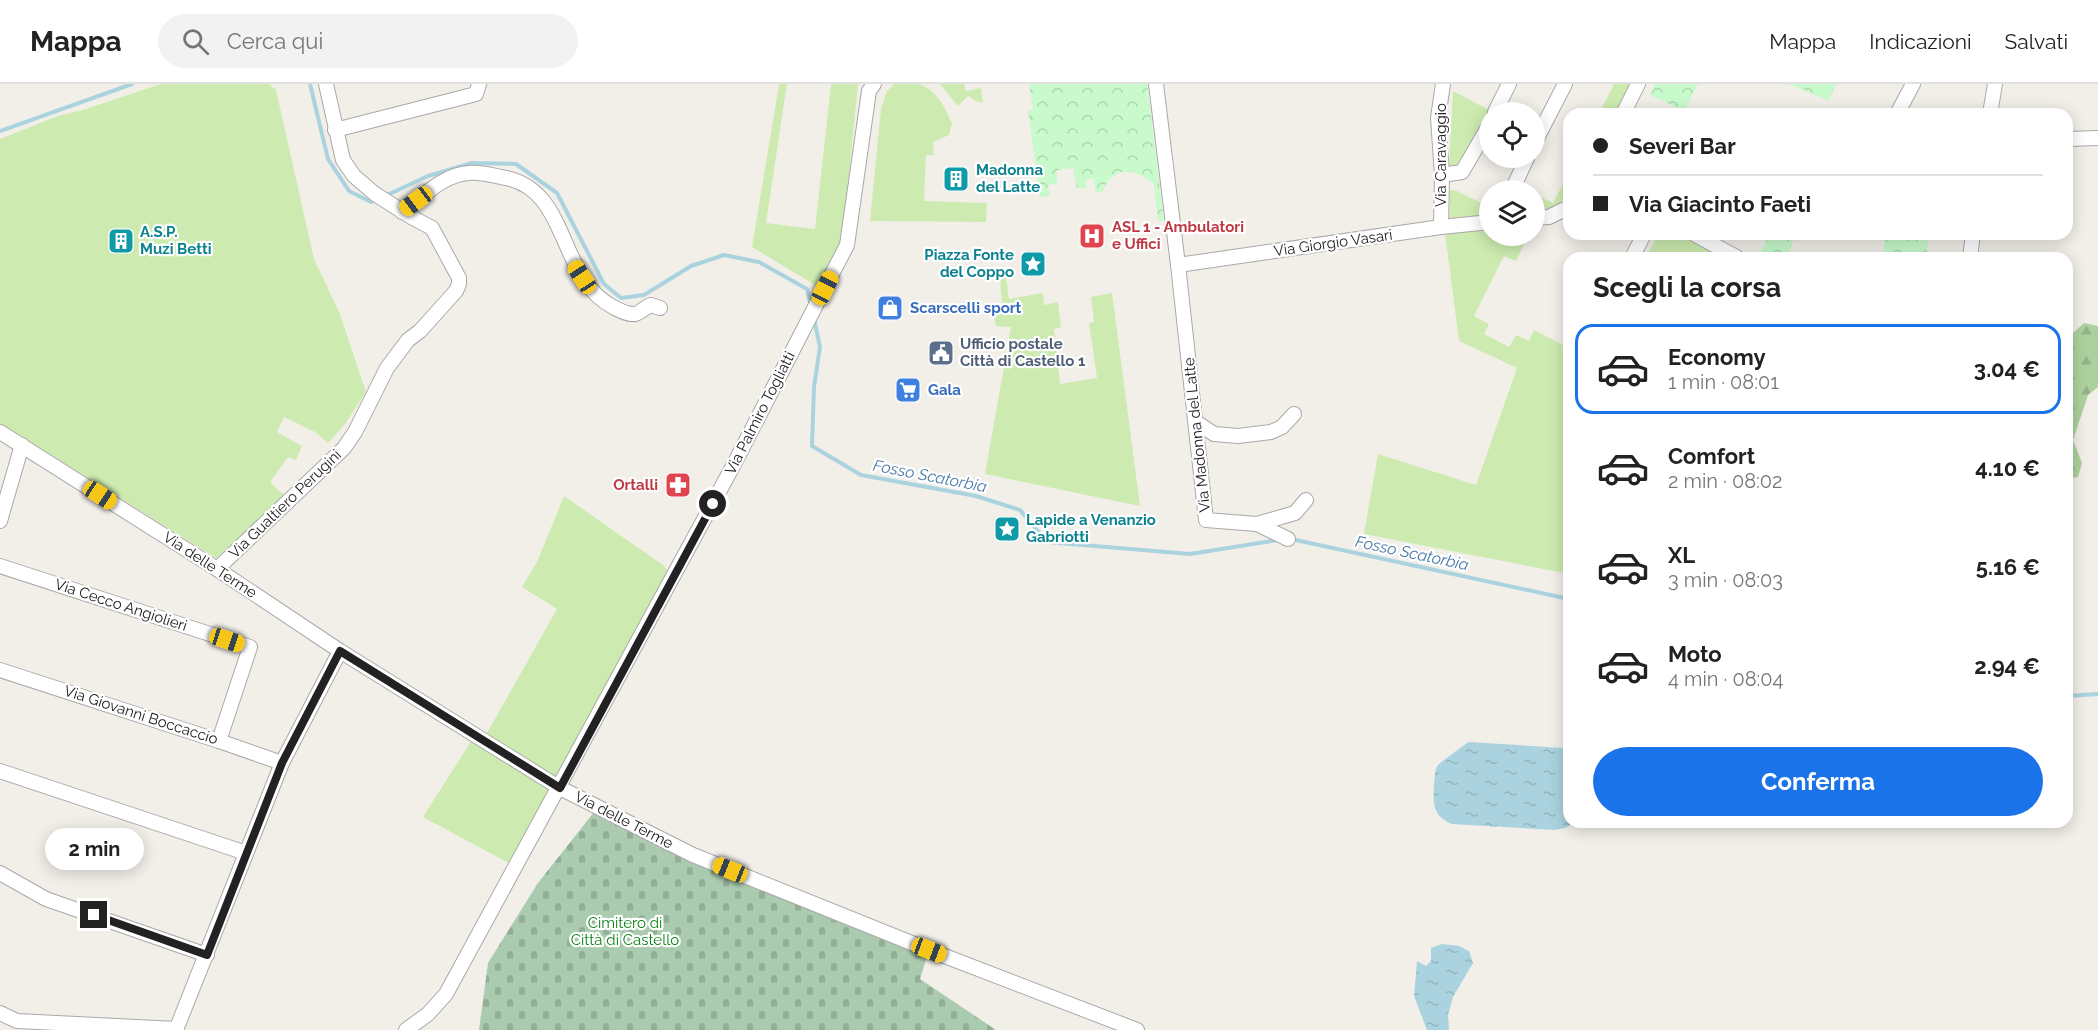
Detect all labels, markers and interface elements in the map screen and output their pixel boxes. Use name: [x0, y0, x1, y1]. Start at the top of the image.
search box: [158, 14, 578, 68]
text: Mappa: [30, 25, 122, 58]
icon: search: [179, 25, 212, 58]
text: Cerca qui: [227, 28, 323, 54]
text: Mappa: [1769, 29, 1836, 54]
text: Indicazioni: [1869, 29, 1972, 54]
text: Salvati: [2005, 29, 2068, 54]
map controls: [1479, 102, 1545, 246]
button: locate: [1479, 102, 1545, 168]
street label: Via Caravaggio: [1432, 103, 1450, 207]
text: Severi Bar: [1629, 133, 1736, 159]
place label: Madonna del Latte: [976, 161, 1043, 196]
building icon: Madonna del Latte: [941, 164, 971, 194]
button: layers: [1479, 180, 1545, 246]
car: [396, 183, 436, 219]
text: Via Giacinto Faeti: [1629, 191, 1811, 217]
place label: ASL 1 - Ambulatori e Uffici: [1112, 218, 1244, 253]
hospital icon: ASL 1 - Ambulatori e Uffici: [1077, 221, 1107, 251]
place label: A.S.P. Muzi Betti: [140, 223, 212, 258]
building icon: A.S.P. Muzi Betti: [106, 226, 136, 256]
street label: Via Giorgio Vasari: [1272, 226, 1394, 260]
place label: Piazza Fonte del Coppo: [924, 246, 1014, 281]
place icon: Piazza Fonte del Coppo: [1018, 249, 1048, 279]
car: [565, 257, 599, 297]
car: [809, 268, 841, 308]
text: Scegli la corsa: [1593, 272, 1781, 303]
shop icon: Scarscelli sport: [875, 293, 905, 323]
place label: Scarscelli sport: [910, 299, 1022, 317]
place label: Ufficio postale Città di Castello 1: [960, 335, 1086, 370]
public building icon: Ufficio postale Città di Castello 1: [926, 338, 956, 368]
icon: car: [1596, 342, 1650, 396]
text: Economy: [1668, 344, 1766, 370]
street label: Via Palmiro Togliatti: [721, 348, 799, 478]
street label: Via Madonna del Latte: [1180, 356, 1214, 513]
text: 3.04 €: [1974, 356, 2040, 382]
text: 1 min · 08:01: [1668, 370, 1779, 394]
supermarket icon: Gala: [893, 375, 923, 405]
place label: Gala: [928, 381, 961, 399]
icon: car: [1596, 441, 1650, 495]
text: Comfort: [1668, 443, 1755, 469]
street label: Via Gualtiero Perugini: [225, 446, 345, 562]
text: 4.10 €: [1975, 455, 2040, 481]
water label: Fosso Scatorbia: [872, 456, 989, 496]
text: 2 min · 08:02: [1668, 469, 1782, 493]
pharmacy icon: Ortalli: [663, 470, 693, 500]
place label: Ortalli: [613, 476, 658, 494]
car: [80, 478, 120, 512]
route start: [699, 490, 726, 517]
place label: Lapide a Venanzio Gabriotti: [1026, 511, 1156, 546]
place icon: Lapide a Venanzio Gabriotti: [992, 514, 1022, 544]
street label: Via delle Terme: [160, 528, 260, 602]
water label: Fosso Scatorbia: [1354, 532, 1471, 574]
icon: car: [1596, 540, 1650, 594]
text: XL: [1668, 542, 1695, 568]
text: 5.16 €: [1976, 554, 2040, 580]
text: 3 min · 08:03: [1668, 568, 1783, 592]
street label: Via Cecco Angiolieri: [52, 575, 190, 635]
car: [207, 626, 247, 654]
icon: car: [1596, 639, 1650, 693]
text: Moto: [1668, 641, 1722, 667]
text: 2.94 €: [1974, 653, 2040, 679]
text: 4 min · 08:04: [1668, 667, 1783, 691]
street label: Via Giovanni Boccaccio: [62, 682, 220, 748]
button: Conferma: [1593, 747, 2043, 816]
street label: Via delle Terme: [572, 787, 676, 853]
callout: 2 min: [44, 828, 144, 870]
text: 2 min: [69, 837, 120, 861]
car: [710, 855, 750, 885]
route end: [80, 901, 107, 928]
park label: Cimitero di Città di Castello: [571, 914, 679, 949]
car: [909, 935, 949, 965]

